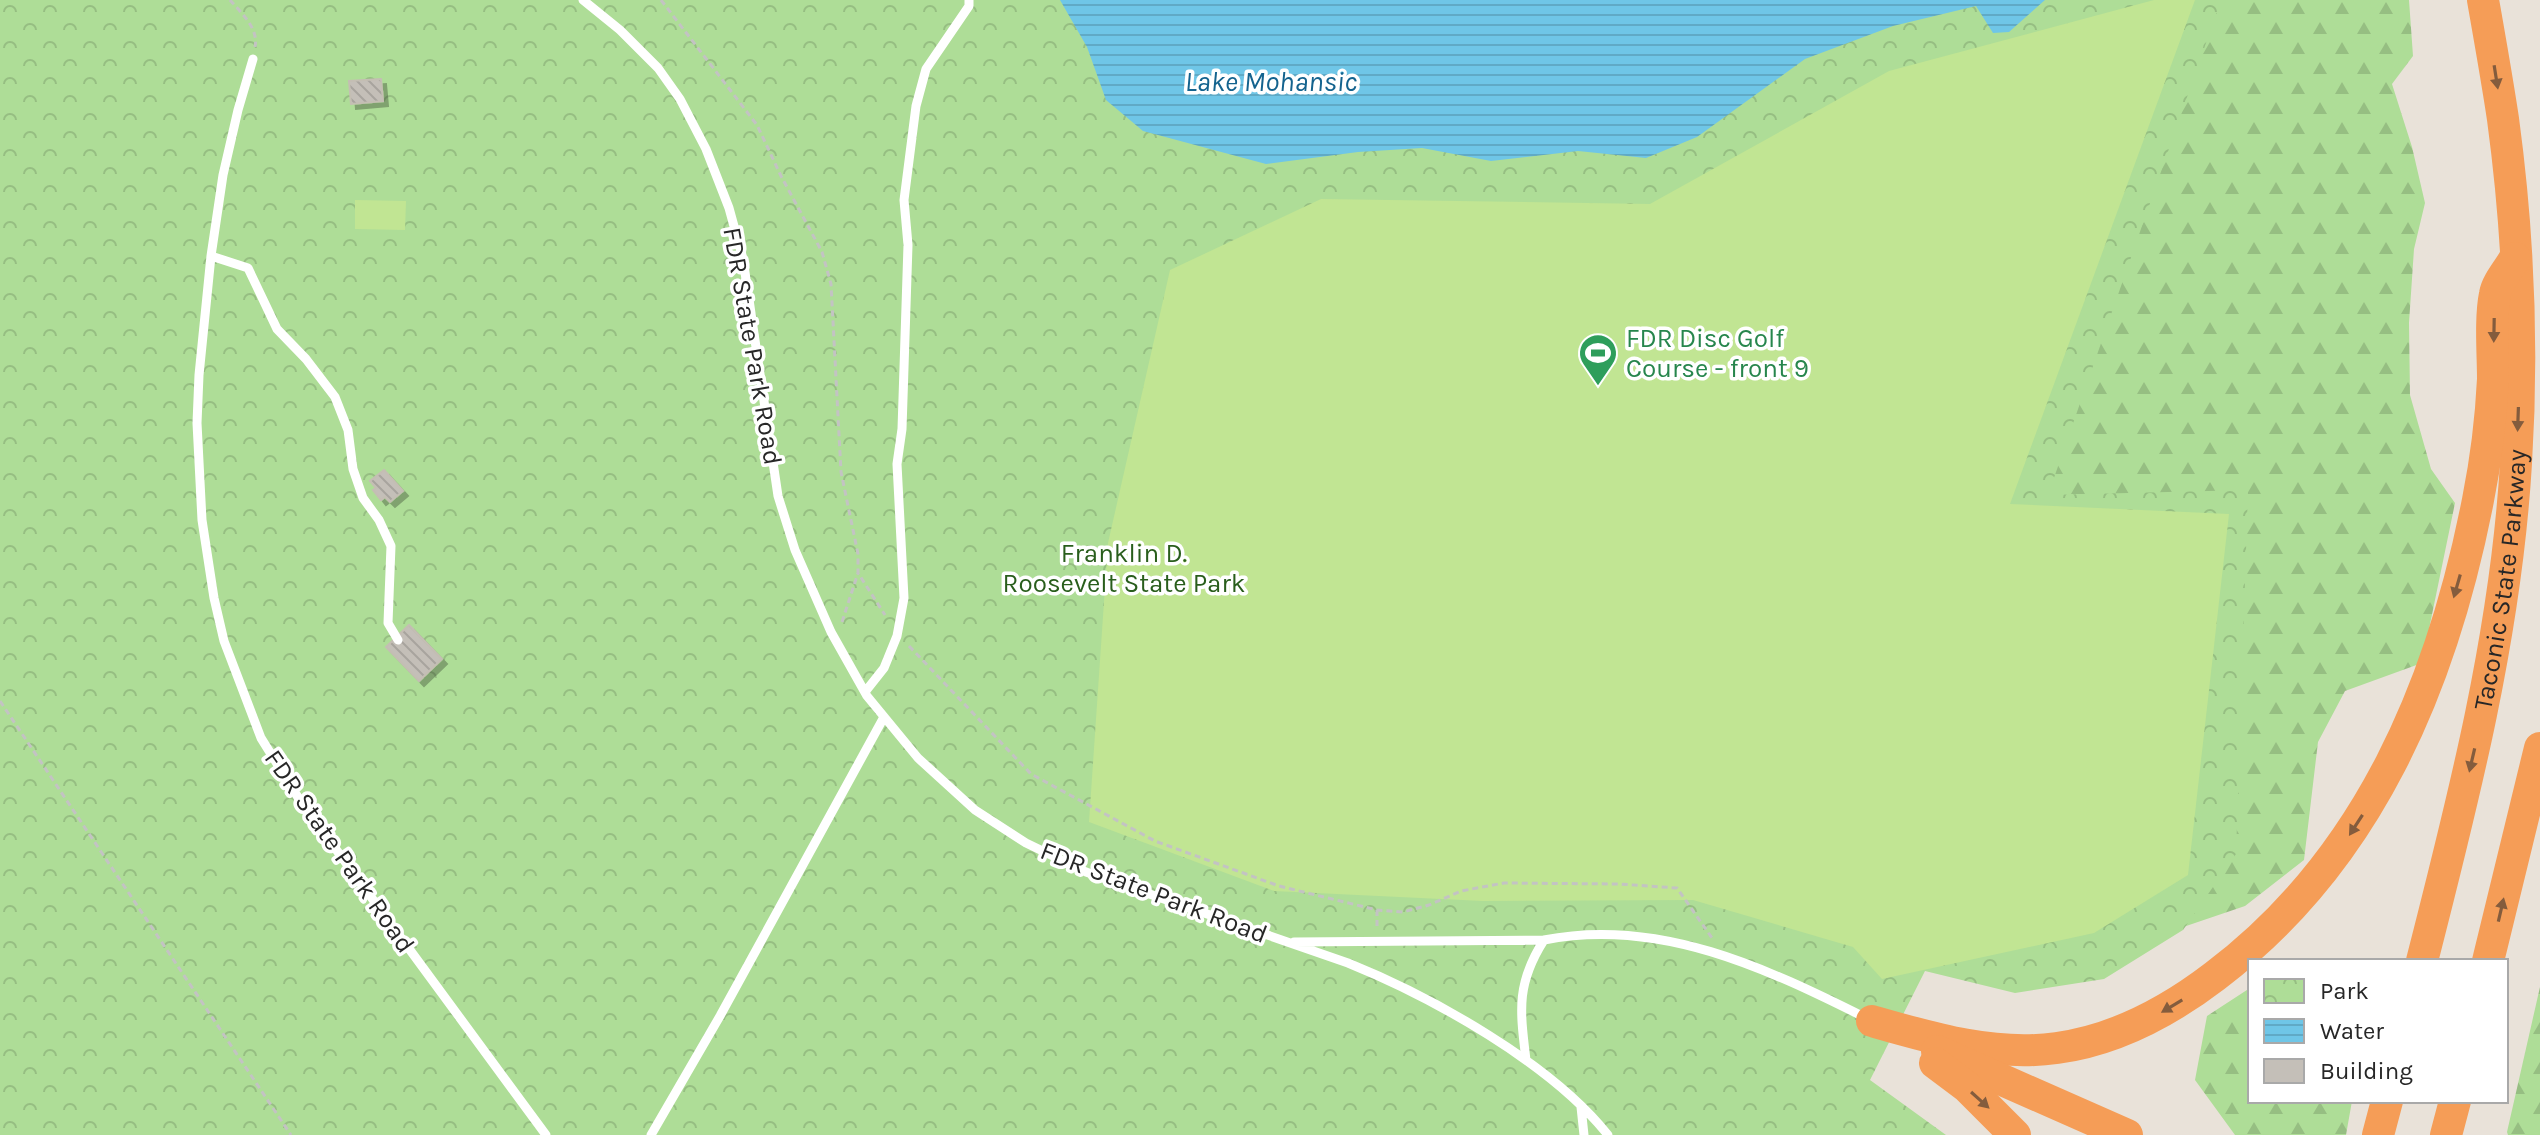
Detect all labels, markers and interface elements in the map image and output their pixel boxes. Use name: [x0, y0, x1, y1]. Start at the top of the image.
water label: Lake Mohansic: [1185, 65, 1357, 98]
one-way arrow: [2490, 65, 2502, 90]
street label: FDR State Park Road: [716, 225, 789, 467]
one-way arrow: [2487, 318, 2500, 343]
place label: FDR Disc Golf Course - front 9: [1626, 323, 1809, 384]
sports icon: FDR Disc Golf Course - front 9: [1577, 332, 1619, 387]
one-way arrow: [2511, 407, 2524, 433]
street label: Taconic State Parkway: [2467, 448, 2533, 713]
park label: Franklin D. Roosevelt State Park: [1003, 538, 1245, 599]
one-way arrow: [2450, 575, 2463, 599]
street label: FDR State Park Road: [258, 744, 421, 959]
one-way arrow: [2465, 748, 2478, 773]
one-way arrow: [2350, 814, 2364, 836]
street label: FDR State Park Road: [1036, 835, 1272, 950]
one-way arrow: [2495, 897, 2507, 922]
legend: [2248, 959, 2508, 1103]
text: Park: [2320, 977, 2369, 1005]
one-way arrow: [2161, 998, 2183, 1012]
text: Water: [2320, 1017, 2384, 1045]
text: Building: [2320, 1057, 2413, 1085]
one-way arrow: [1971, 1090, 1990, 1108]

